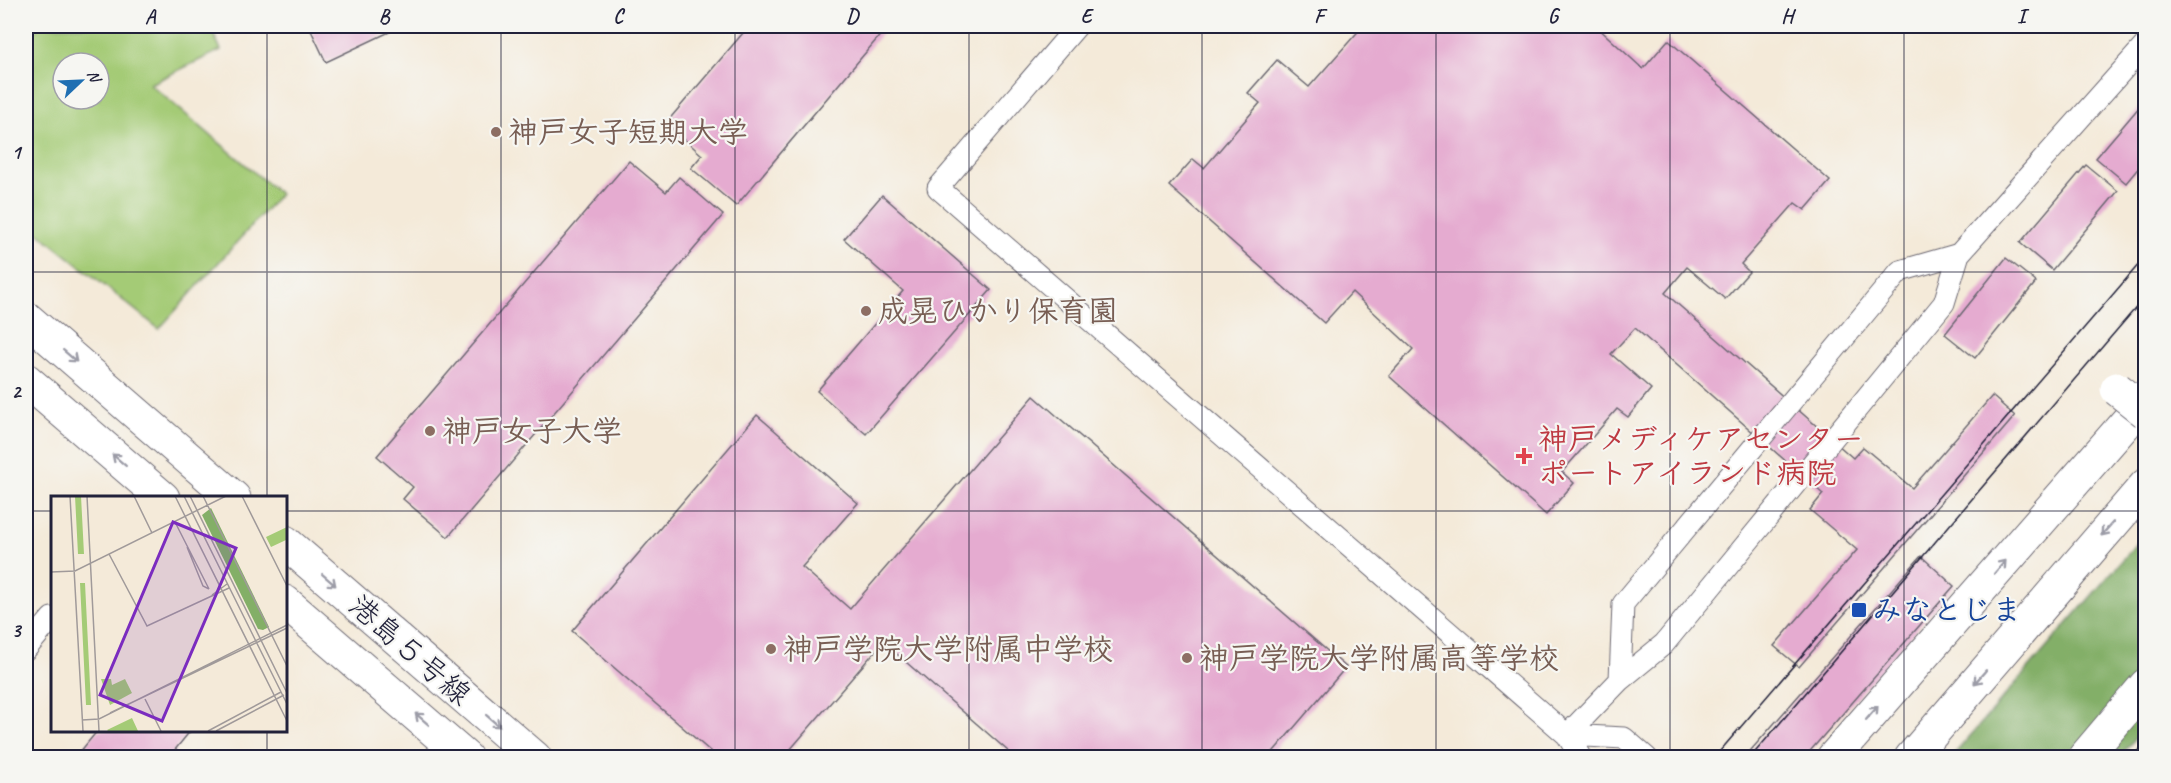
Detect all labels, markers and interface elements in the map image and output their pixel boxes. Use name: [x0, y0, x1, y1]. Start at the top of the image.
text: A: [145, 4, 157, 29]
text: B: [379, 4, 391, 29]
text: C: [613, 4, 625, 29]
text: D: [846, 4, 860, 29]
text: E: [1081, 4, 1095, 29]
text: F: [1314, 4, 1328, 29]
text: G: [1548, 4, 1561, 29]
text: H: [1781, 4, 1796, 29]
text: I: [2017, 4, 2030, 29]
north arrow: [51, 51, 111, 111]
text: N: [83, 67, 106, 87]
place label: 神戸女子短期大学: [508, 113, 748, 151]
marker: 神戸女子短期大学: [489, 125, 503, 139]
text: 1: [12, 140, 23, 165]
place label: 成晃ひかり保育園: [878, 292, 1118, 330]
marker: 成晃ひかり保育園: [859, 304, 873, 318]
one-way arrow: [62, 349, 77, 363]
text: 2: [12, 379, 23, 404]
place label: 神戸女子大学: [442, 412, 622, 450]
place label: 神戸メディケアセンター ポートアイランド病院: [1538, 420, 1864, 492]
marker: 神戸女子大学: [423, 424, 437, 438]
marker: 神戸メディケアセンター ポートアイランド病院: [1515, 447, 1533, 465]
one-way arrow: [111, 453, 126, 467]
inset map: [51, 496, 286, 732]
one-way arrow: [2101, 521, 2114, 537]
one-way arrow: [1993, 560, 2007, 575]
one-way arrow: [321, 573, 336, 587]
street label: 港島５号線: [341, 586, 479, 714]
place label: みなとじま: [1872, 591, 2022, 629]
marker: みなとじま: [1850, 601, 1868, 619]
text: 3: [12, 618, 23, 643]
place label: 神戸学院大学附属中学校: [783, 630, 1113, 668]
place label: 神戸学院大学附属高等学校: [1199, 639, 1559, 677]
marker: 神戸学院大学附属中学校: [764, 642, 778, 656]
marker: 神戸学院大学附属高等学校: [1180, 651, 1194, 665]
one-way arrow: [1974, 669, 1987, 685]
one-way arrow: [1865, 706, 1879, 721]
one-way arrow: [414, 713, 430, 726]
one-way arrow: [485, 714, 500, 728]

